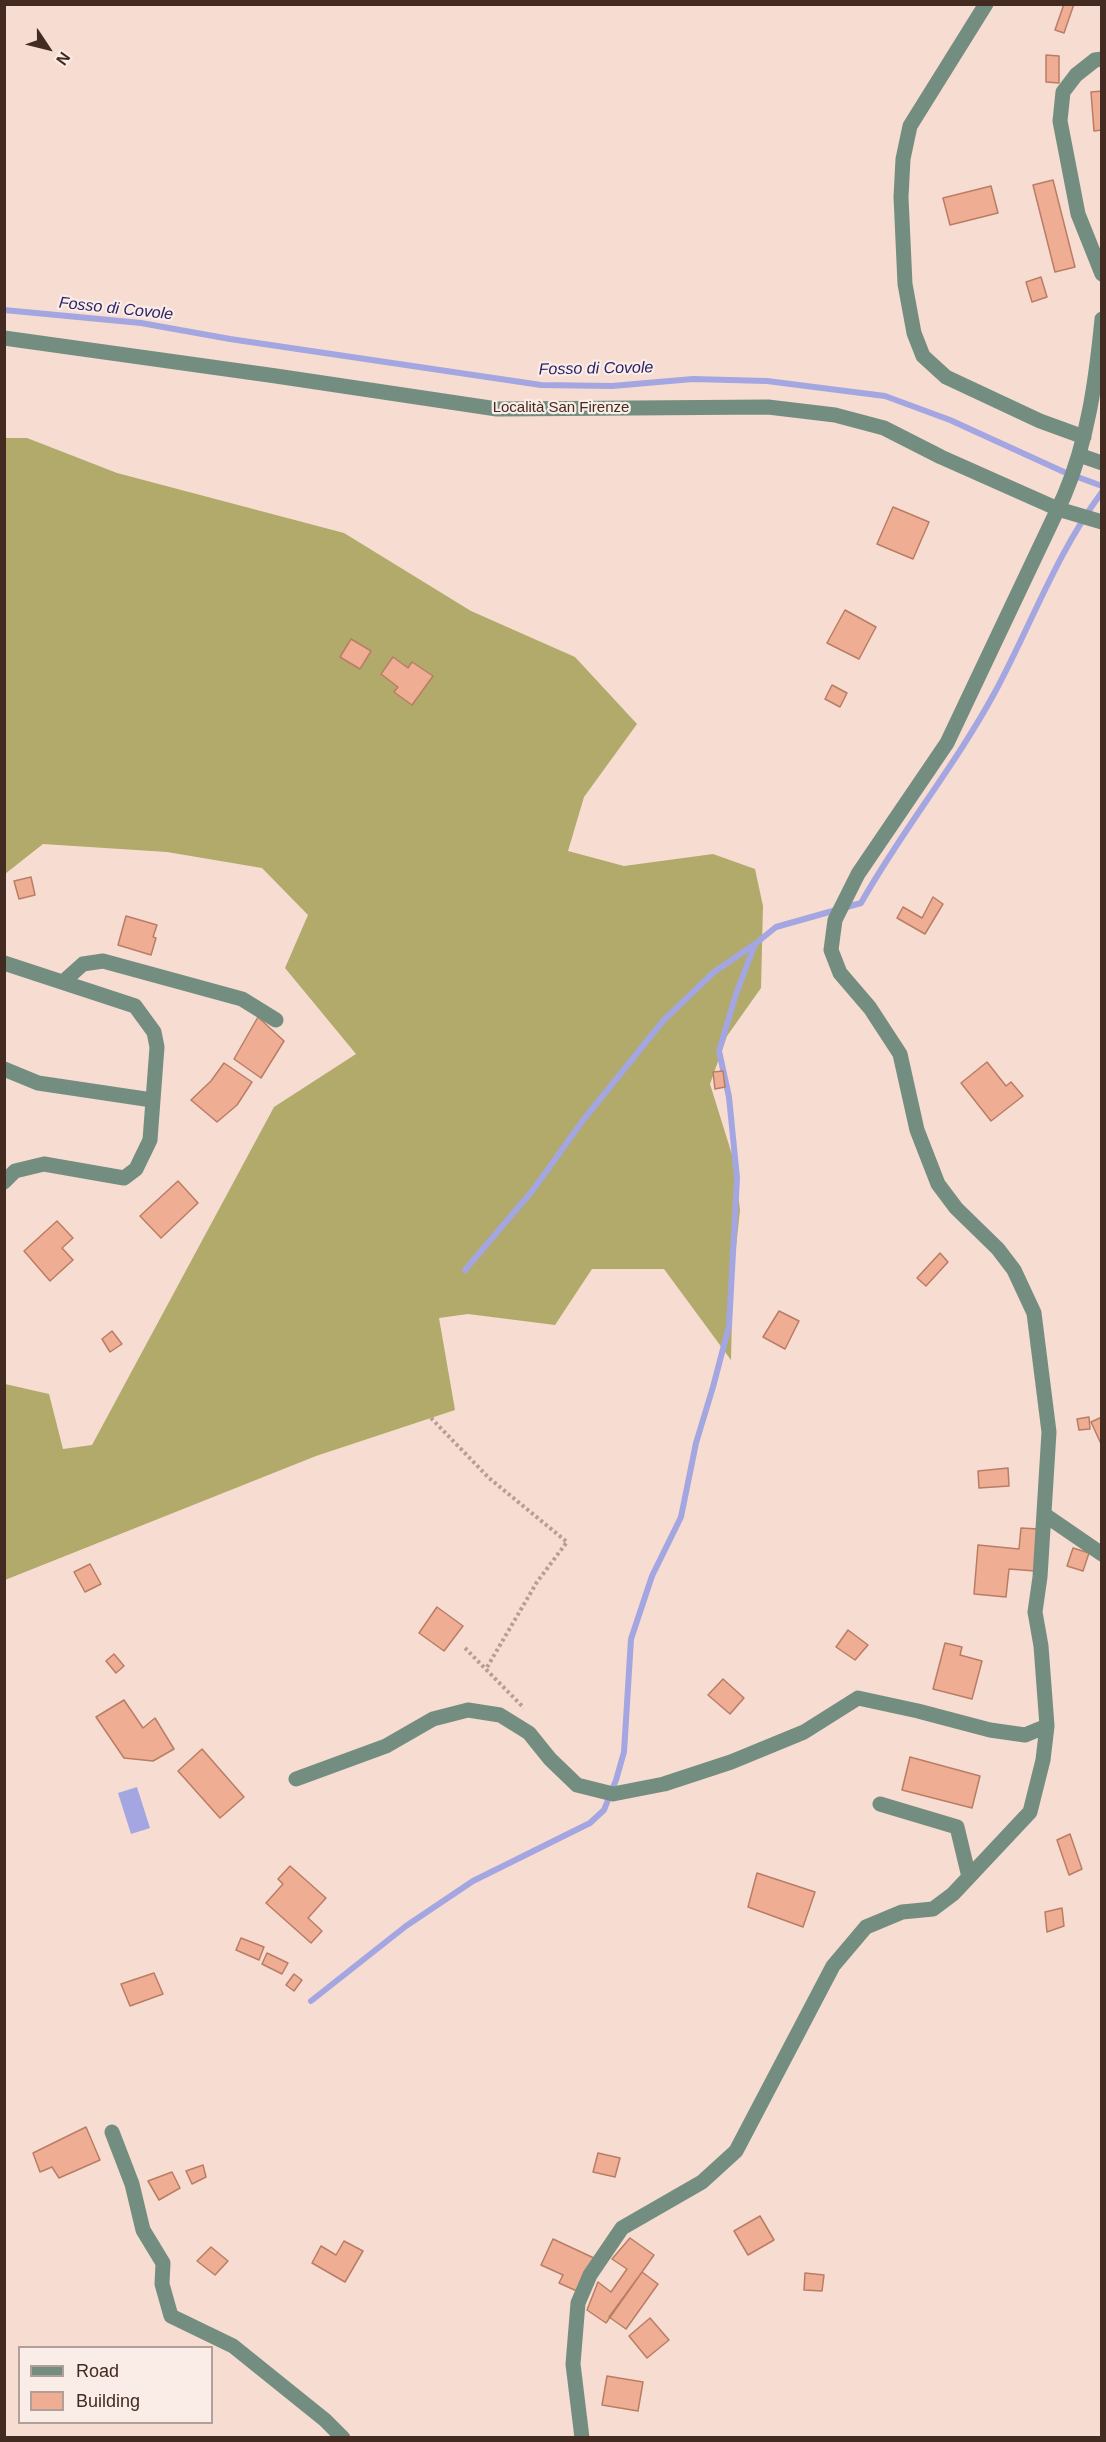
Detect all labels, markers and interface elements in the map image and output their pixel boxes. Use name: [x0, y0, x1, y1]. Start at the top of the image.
north arrow: [18, 18, 78, 78]
text: N: [53, 49, 73, 68]
water label: Fosso di Covole: [58, 293, 174, 325]
water label: Fosso di Covole: [538, 358, 654, 380]
street label: Località San Firenze: [493, 399, 629, 417]
legend: [18, 2346, 213, 2424]
text: Road: [76, 2361, 119, 2381]
text: Building: [76, 2391, 140, 2411]

